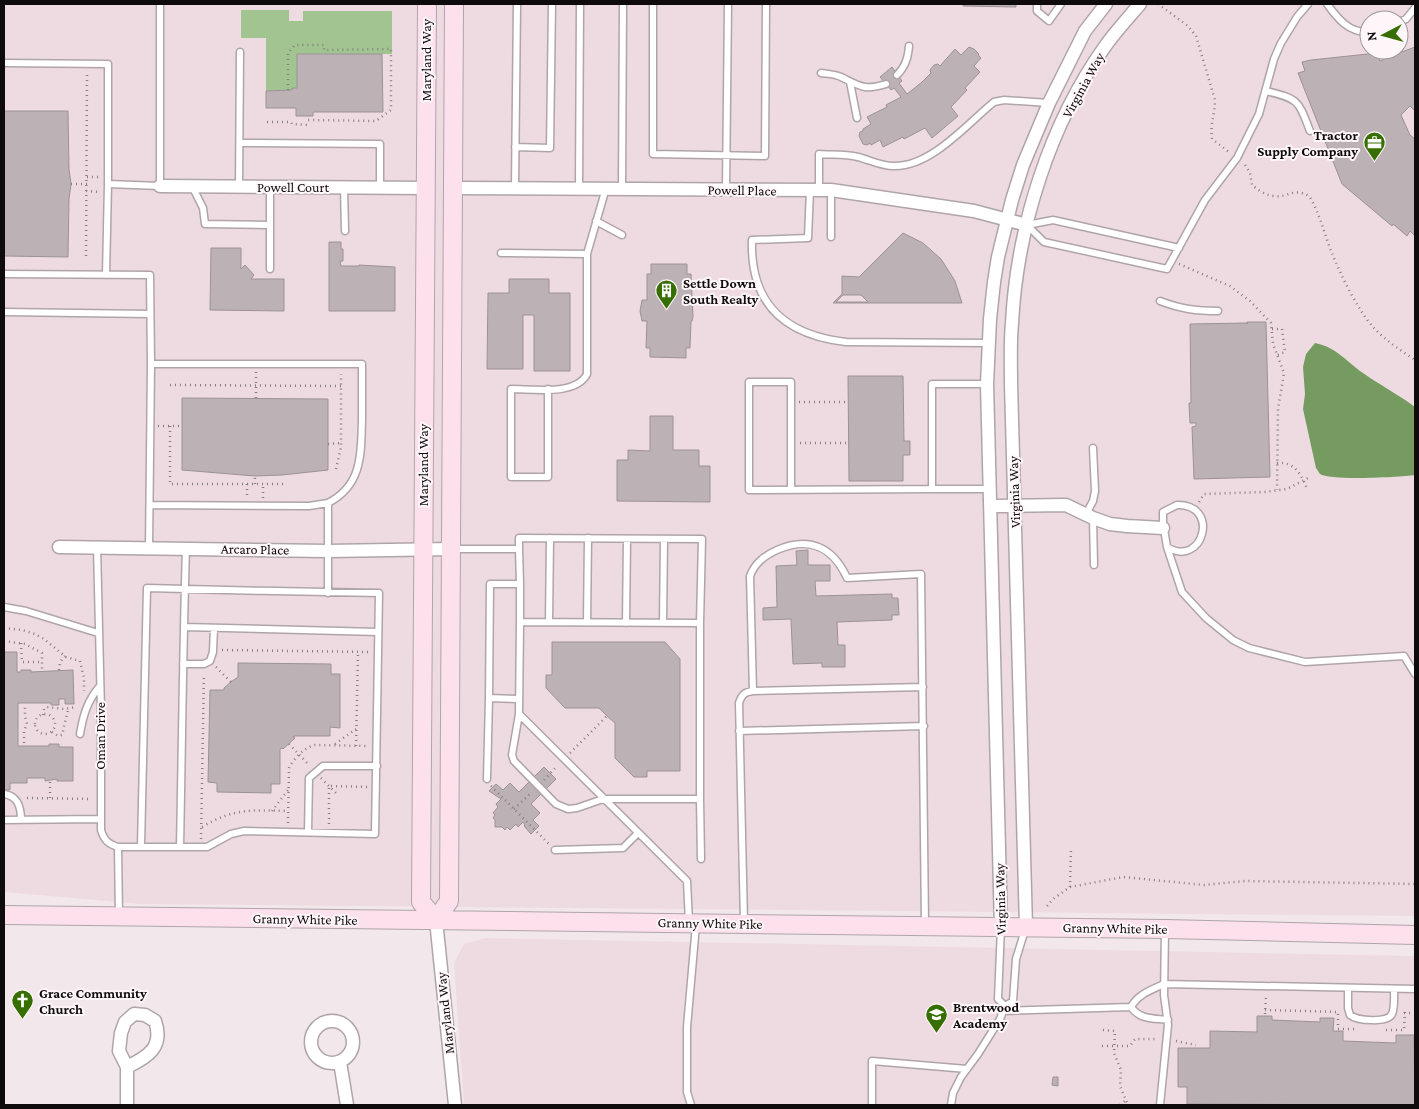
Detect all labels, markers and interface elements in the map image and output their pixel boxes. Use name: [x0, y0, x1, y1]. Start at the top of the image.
north arrow: [1359, 10, 1409, 60]
street label: Maryland Way: [418, 18, 434, 101]
text: N: [1363, 30, 1380, 42]
street label: Virginia Way: [1059, 49, 1108, 120]
place label: Tractor Supply Company: [1257, 127, 1358, 159]
office icon: Tractor Supply Company: [1362, 131, 1386, 162]
street label: Powell Court: [257, 179, 329, 195]
street label: Powell Place: [707, 181, 777, 199]
place label: Settle Down South Realty: [683, 275, 759, 307]
building icon: Settle Down South Realty: [655, 279, 679, 310]
street label: Maryland Way: [415, 423, 431, 506]
street label: Virginia Way: [1005, 455, 1023, 528]
street label: Arcaro Place: [221, 540, 289, 558]
street label: Oman Drive: [92, 702, 108, 770]
street label: Virginia Way: [991, 862, 1009, 935]
street label: Granny White Pike: [252, 910, 358, 928]
street label: Granny White Pike: [657, 914, 763, 932]
street label: Granny White Pike: [1062, 919, 1168, 937]
street label: Maryland Way: [433, 971, 457, 1055]
place label: Grace Community Church: [39, 985, 147, 1017]
church icon: Grace Community Church: [11, 989, 35, 1020]
place label: Brentwood Academy: [952, 999, 1019, 1031]
school or university icon: Brentwood Academy: [925, 1003, 949, 1034]

